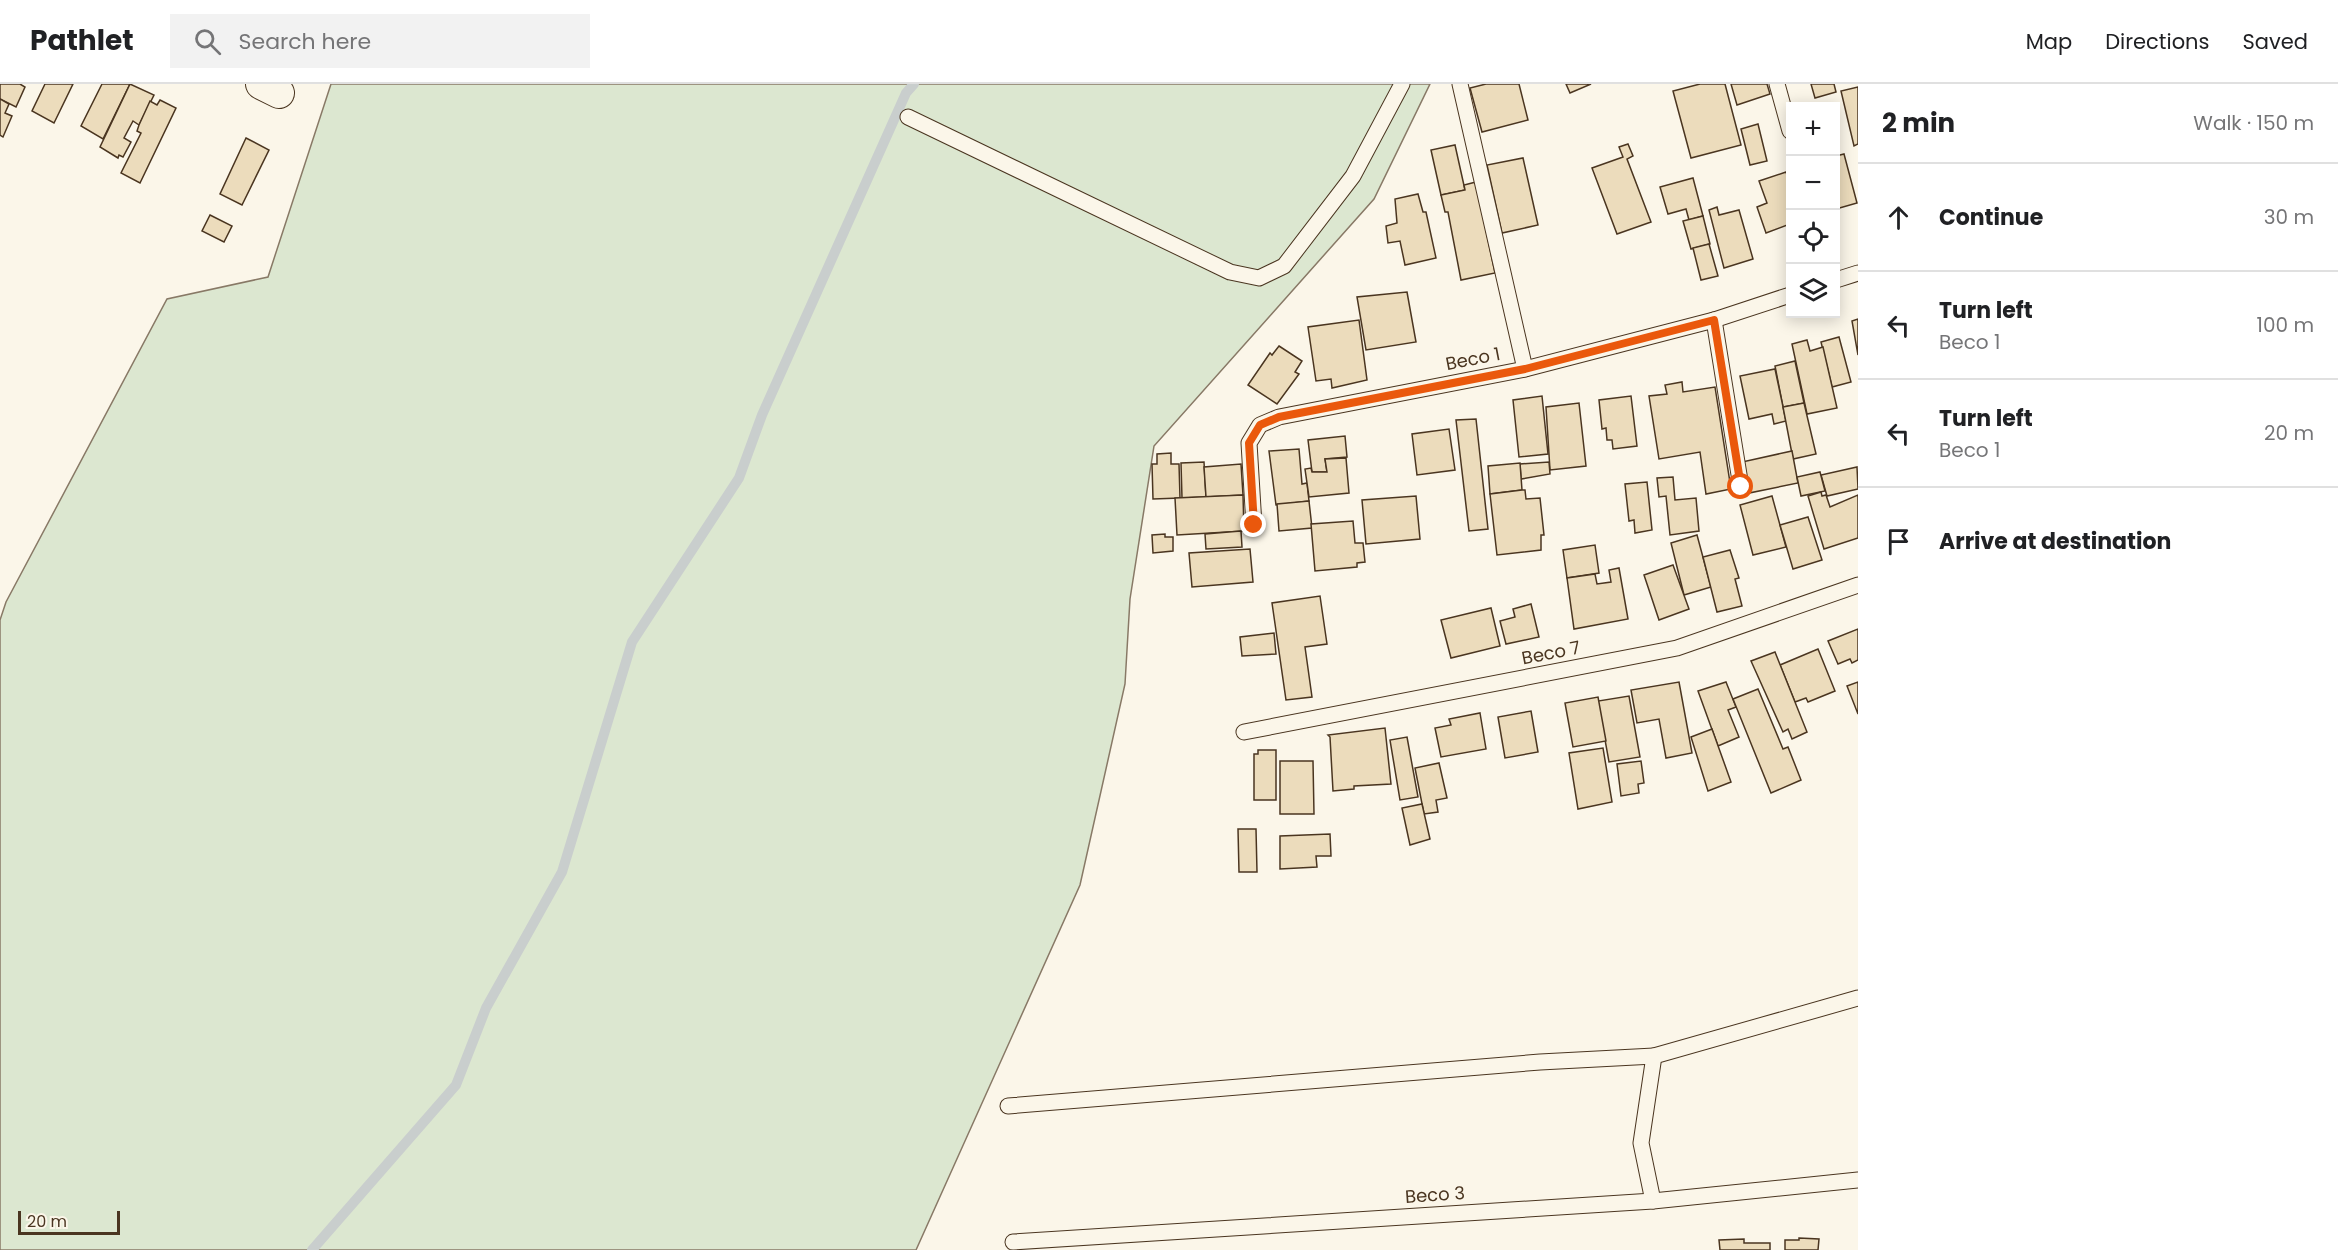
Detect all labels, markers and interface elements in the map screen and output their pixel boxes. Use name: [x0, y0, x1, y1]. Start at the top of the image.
search box: [170, 14, 590, 68]
text: Pathlet: [30, 21, 134, 60]
icon: search: [191, 25, 224, 58]
text: Search here: [239, 26, 371, 57]
text: Map: [2026, 27, 2072, 56]
text: Directions: [2105, 27, 2209, 56]
text: Saved: [2242, 27, 2308, 56]
map controls: [1786, 102, 1840, 318]
button: +: [1786, 102, 1840, 156]
text: 2 min: [1882, 105, 1955, 141]
text: Walk · 150 m: [2193, 109, 2314, 137]
button: −: [1786, 156, 1840, 210]
icon: ahead: [1882, 201, 1915, 234]
text: Continue: [1939, 202, 2043, 233]
text: 30 m: [2264, 203, 2314, 231]
button: locate: [1786, 210, 1840, 264]
button: layers: [1786, 264, 1840, 318]
text: Turn left: [1939, 295, 2033, 326]
icon: left: [1882, 309, 1915, 342]
text: 100 m: [2257, 311, 2314, 339]
text: Beco 1: [1939, 328, 2000, 356]
street label: Beco 1: [1443, 341, 1502, 376]
text: Turn left: [1939, 403, 2033, 434]
icon: left: [1882, 417, 1915, 450]
text: 20 m: [2264, 419, 2314, 447]
text: Beco 1: [1939, 436, 2000, 464]
route start: [1727, 473, 1753, 499]
route end: [1240, 511, 1266, 537]
icon: arrive: [1882, 525, 1915, 558]
text: Arrive at destination: [1939, 526, 2171, 557]
street label: Beco 7: [1519, 635, 1583, 670]
street label: Beco 3: [1404, 1180, 1466, 1209]
scale bar: [18, 1208, 120, 1236]
text: 20 m: [27, 1210, 67, 1233]

